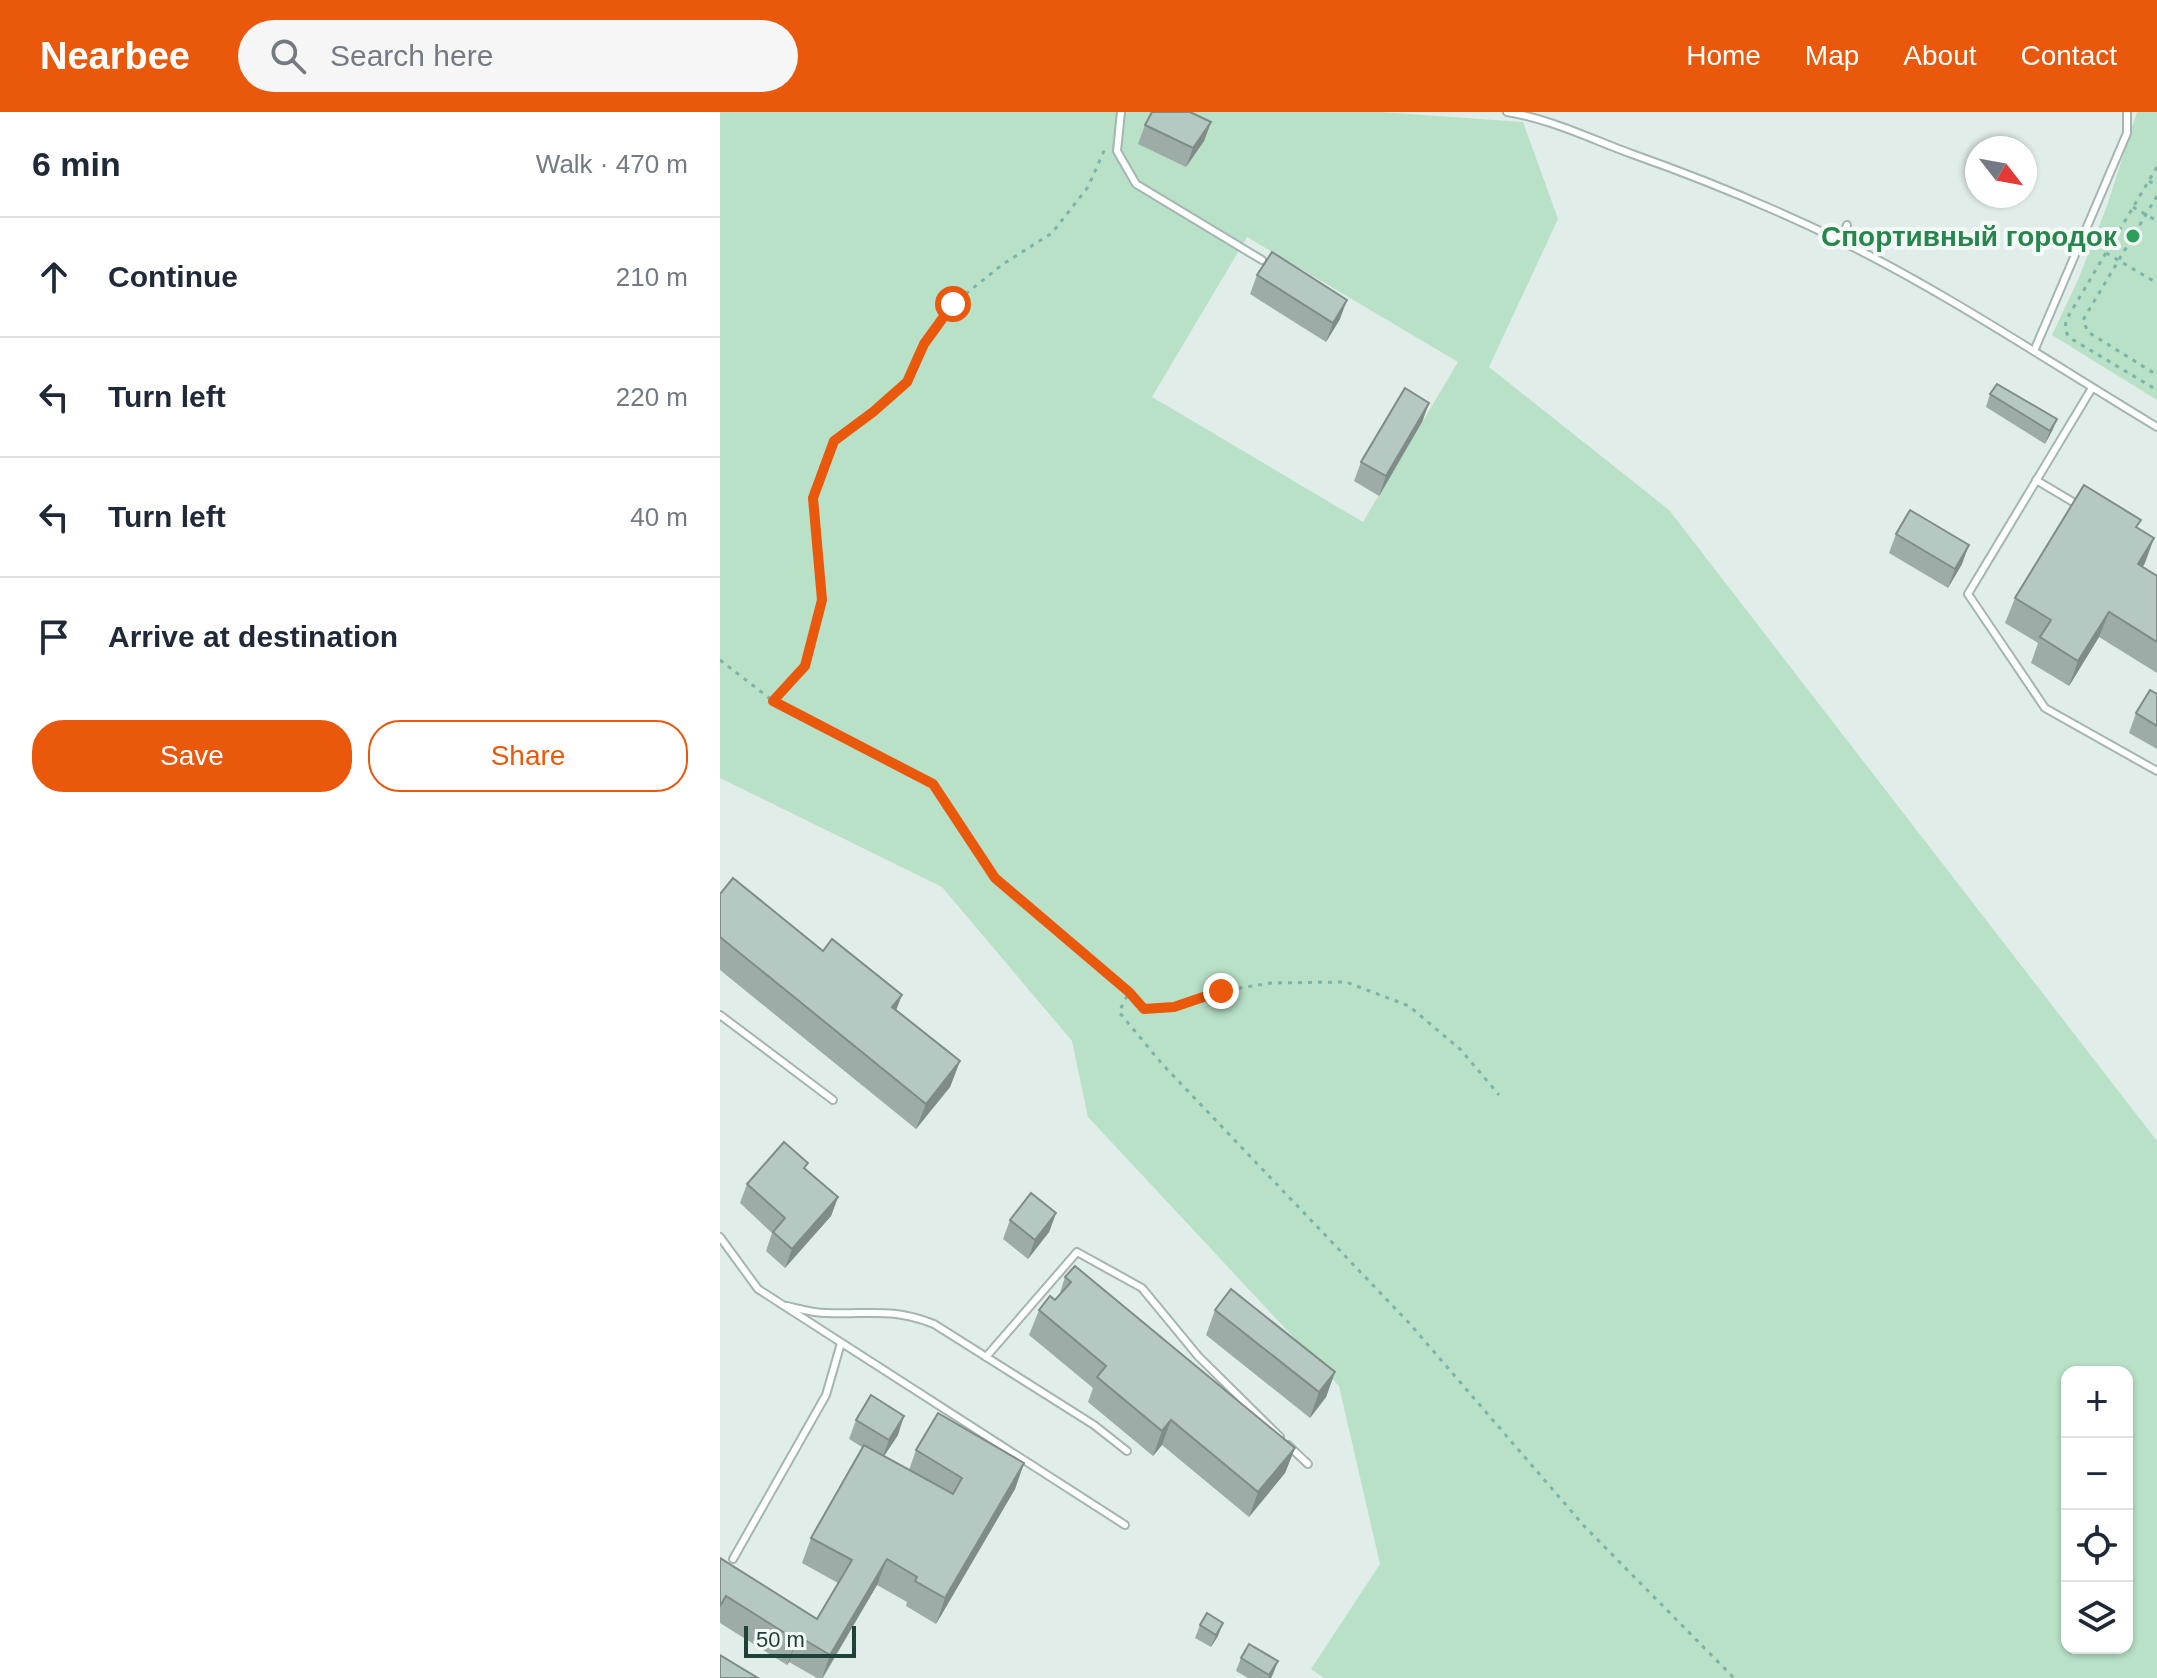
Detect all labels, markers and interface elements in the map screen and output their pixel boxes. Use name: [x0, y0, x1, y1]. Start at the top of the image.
search box: [238, 20, 798, 92]
icon: search: [266, 34, 310, 78]
text: Nearbee: [40, 35, 190, 77]
text: Search here: [330, 39, 493, 72]
text: Home: [1686, 40, 1761, 71]
text: Map: [1805, 40, 1859, 71]
text: About: [1903, 40, 1977, 71]
text: Contact: [2021, 40, 2117, 71]
north arrow: [1965, 136, 2037, 208]
text: 6 min: [32, 145, 121, 183]
text: Walk · 470 m: [536, 149, 688, 179]
place label: Спортивный городок: [1821, 221, 2118, 252]
marker: Спортивный городок: [2124, 227, 2142, 245]
icon: ahead: [32, 255, 76, 299]
text: Continue: [108, 260, 238, 293]
text: 210 m: [616, 262, 688, 292]
route start: [935, 286, 971, 322]
icon: left: [32, 375, 76, 419]
text: Turn left: [108, 380, 226, 413]
text: 220 m: [616, 382, 688, 412]
icon: left: [32, 495, 76, 539]
text: Turn left: [108, 500, 226, 533]
text: 40 m: [630, 502, 688, 532]
icon: arrive: [32, 615, 76, 659]
text: Arrive at destination: [108, 620, 398, 653]
button: Save: [32, 720, 352, 792]
button: Share: [368, 720, 688, 792]
route end: [1203, 973, 1239, 1009]
map controls: [2061, 1366, 2133, 1654]
button: +: [2061, 1366, 2133, 1438]
button: −: [2061, 1438, 2133, 1510]
button: locate: [2061, 1510, 2133, 1582]
button: layers: [2061, 1582, 2133, 1654]
scale bar: [744, 1622, 856, 1658]
text: 50 m: [756, 1627, 805, 1652]

